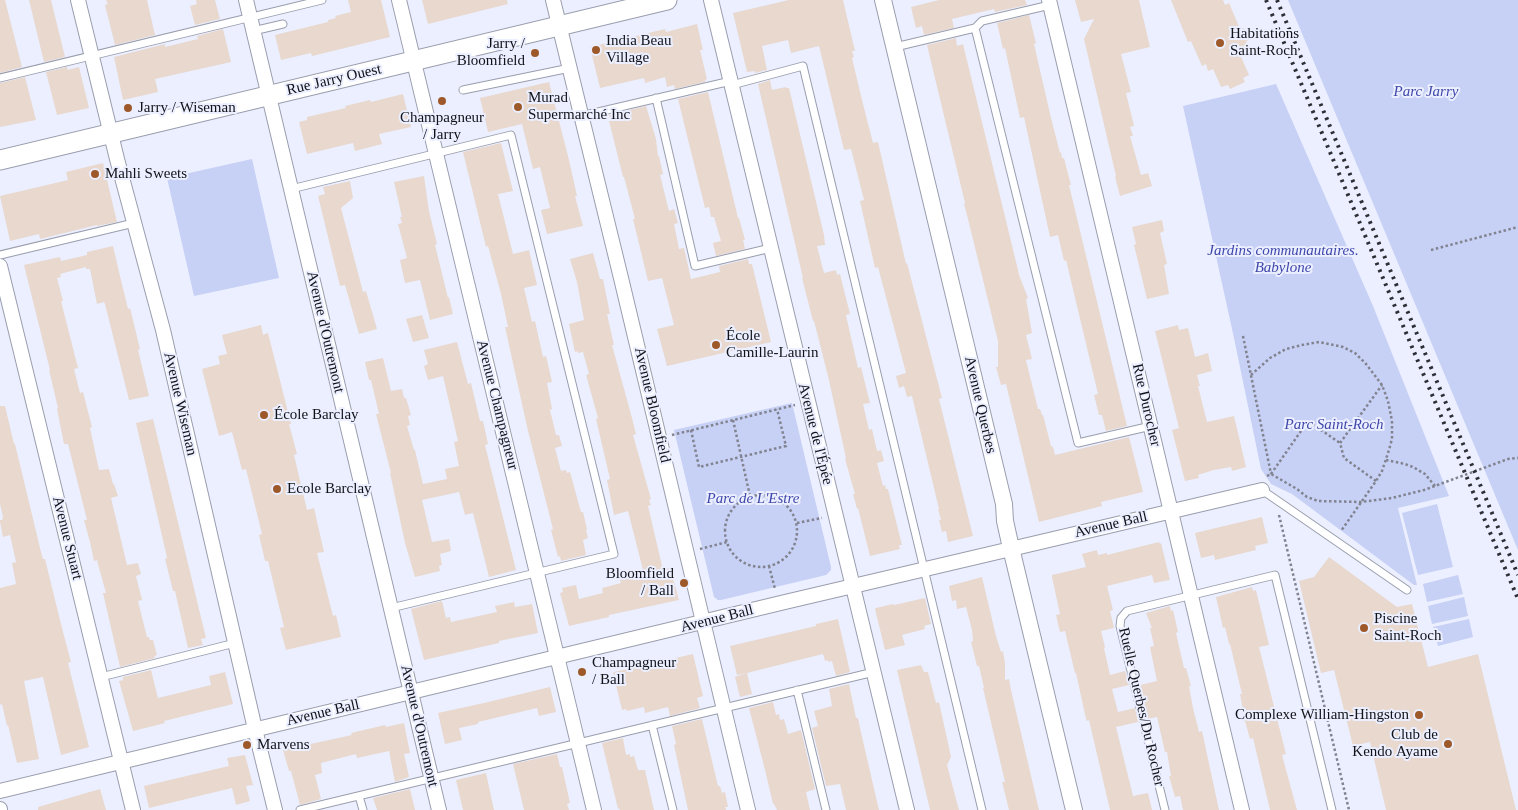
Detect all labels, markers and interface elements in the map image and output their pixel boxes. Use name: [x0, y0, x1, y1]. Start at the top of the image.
place label: Habitations Saint-Roch: [1230, 25, 1299, 60]
place label: India Beau Village: [606, 32, 671, 67]
place label: Jarry / Bloomfield: [457, 35, 525, 70]
marker: Habitations Saint-Roch: [1214, 37, 1226, 49]
marker: India Beau Village: [590, 44, 602, 56]
marker: Jarry / Bloomfield: [529, 47, 541, 59]
street label: Rue Jarry Ouest: [285, 60, 383, 100]
park label: Parc Jarry: [1394, 83, 1458, 101]
place label: Murad Supermarché Inc: [528, 89, 630, 124]
marker: Champagneur / Jarry: [436, 95, 448, 107]
place label: Jarry / Wiseman: [138, 99, 236, 117]
marker: Murad Supermarché Inc: [512, 101, 524, 113]
marker: Jarry / Wiseman: [122, 102, 134, 114]
place label: Champagneur / Jarry: [400, 109, 484, 144]
place label: Mahli Sweets: [105, 165, 187, 183]
marker: Mahli Sweets: [89, 168, 101, 180]
park label: Jardins communautaires. Babylone: [1207, 242, 1359, 277]
street label: Avenue d'Outremont: [302, 269, 348, 395]
place label: École Camille-Laurin: [726, 327, 818, 362]
street label: Avenue Champagneur: [472, 338, 522, 472]
marker: École Camille-Laurin: [710, 339, 722, 351]
street label: Avenue Bloomfield: [630, 346, 674, 464]
street label: Avenue Wiseman: [159, 351, 201, 457]
street label: Avenue Querbes: [960, 355, 1000, 455]
street label: Rue Durocher: [1128, 362, 1164, 448]
street label: Avenue de l'Épée: [794, 381, 836, 487]
place label: École Barclay: [274, 406, 359, 424]
marker: École Barclay: [258, 409, 270, 421]
park label: Parc Saint-Roch: [1284, 416, 1384, 434]
place label: Ecole Barclay: [287, 480, 372, 498]
marker: Ecole Barclay: [271, 483, 283, 495]
park label: Parc de L'Estre: [707, 490, 799, 508]
street label: Avenue Stuart: [48, 495, 86, 581]
street label: Avenue Ball: [1073, 508, 1149, 542]
place label: Bloomfield / Ball: [606, 565, 674, 600]
marker: Bloomfield / Ball: [678, 577, 690, 589]
street label: Avenue Ball: [679, 601, 755, 637]
place label: Piscine Saint-Roch: [1374, 610, 1441, 645]
marker: Piscine Saint-Roch: [1358, 622, 1370, 634]
street label: Ruelle Querbes/Du Rocher: [1114, 626, 1168, 788]
place label: Champagneur / Ball: [592, 654, 676, 689]
street label: Avenue d'Outremont: [396, 663, 442, 789]
marker: Champagneur / Ball: [576, 666, 588, 678]
street label: Avenue Ball: [285, 696, 361, 730]
place label: Complexe William-Hingston: [1235, 706, 1409, 724]
marker: Complexe William-Hingston: [1413, 709, 1425, 721]
place label: Club de Kendo Ayame: [1352, 726, 1438, 761]
place label: Marvens: [257, 736, 309, 754]
marker: Club de Kendo Ayame: [1442, 738, 1454, 750]
marker: Marvens: [241, 739, 253, 751]

